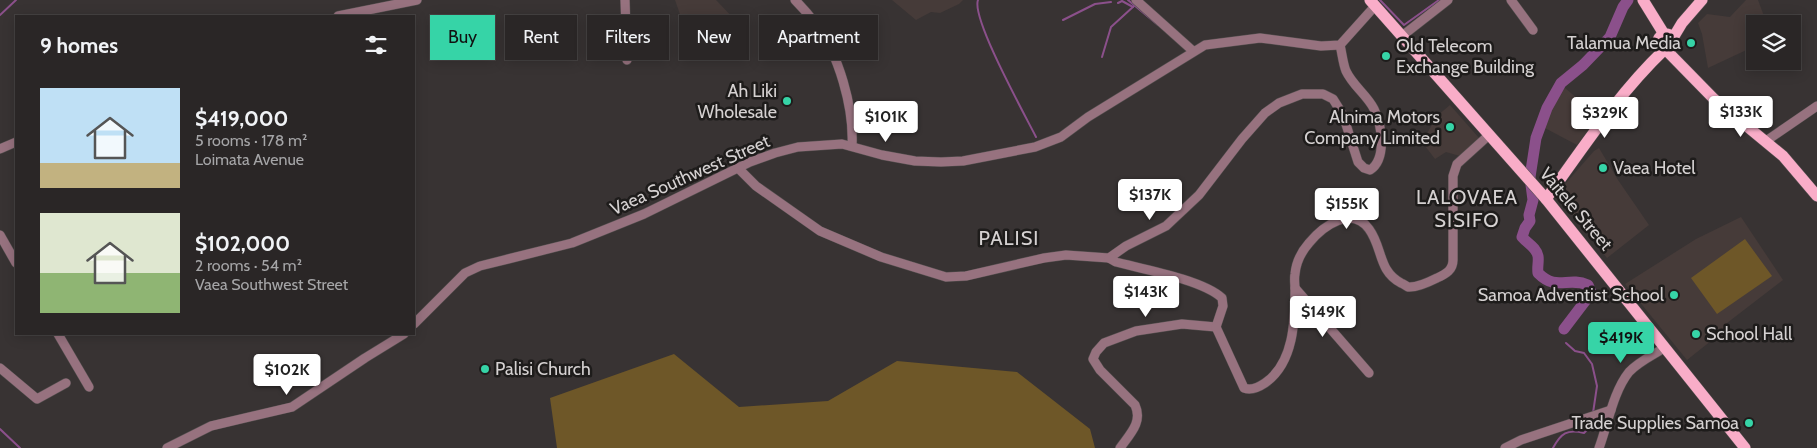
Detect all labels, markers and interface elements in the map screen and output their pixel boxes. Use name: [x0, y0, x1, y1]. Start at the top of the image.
chip: Buy: [430, 15, 495, 60]
chip: Rent: [505, 15, 577, 60]
chip: Filters: [587, 15, 669, 60]
chip: New: [679, 15, 749, 60]
chip: Apartment: [759, 15, 878, 60]
map controls: [1746, 15, 1801, 70]
button: layers: [1746, 15, 1801, 70]
icon: filters: [362, 31, 390, 59]
place label: Talamua Media: [1567, 32, 1681, 54]
text: 9 homes: [40, 33, 118, 58]
place label: Old Telecom Exchange Building: [1396, 35, 1535, 78]
marker: Talamua Media: [1685, 37, 1697, 49]
marker: Old Telecom Exchange Building: [1380, 50, 1392, 62]
place label: Ah Liki Wholesale: [697, 80, 777, 123]
marker: Ah Liki Wholesale: [781, 95, 793, 107]
pin: $329K: [1570, 96, 1640, 139]
pin: $133K: [1706, 96, 1776, 138]
pin: $101K: [851, 100, 921, 143]
text: $133K: [1720, 102, 1762, 121]
text: $329K: [1582, 103, 1628, 122]
text: $419,000: [195, 106, 288, 131]
place label: Alnima Motors Company Limited: [1304, 106, 1440, 149]
text: $101K: [865, 107, 907, 126]
icon: home: [80, 108, 140, 168]
marker: Alnima Motors Company Limited: [1444, 121, 1456, 133]
street label: Vaea Southwest Street: [607, 130, 773, 220]
text: 5 rooms · 178 m²: [195, 131, 307, 150]
text: Loimata Avenue: [195, 150, 304, 169]
place label: Vaea Hotel: [1613, 157, 1696, 179]
marker: Vaea Hotel: [1597, 162, 1609, 174]
street label: Vaitele Street: [1535, 163, 1617, 255]
pin: $137K: [1115, 178, 1185, 221]
text: $137K: [1129, 185, 1171, 204]
district label: LALOVAEA SISIFO: [1416, 185, 1518, 232]
pin: $155K: [1312, 188, 1382, 230]
text: $155K: [1326, 194, 1368, 213]
district label: PALISI: [979, 226, 1039, 250]
text: $102,000: [195, 231, 290, 256]
icon: home: [80, 233, 140, 293]
text: 2 rooms · 54 m²: [195, 256, 302, 275]
text: Vaea Southwest Street: [195, 275, 348, 294]
pin: $143K: [1111, 276, 1181, 318]
text: $143K: [1124, 282, 1168, 301]
place label: Samoa Adventist School: [1478, 284, 1665, 306]
marker: Samoa Adventist School: [1668, 289, 1680, 301]
pin: $149K: [1288, 296, 1358, 338]
text: $149K: [1301, 302, 1345, 321]
pin: $419K: [1586, 322, 1656, 364]
place label: School Hall: [1706, 323, 1793, 345]
text: $419K: [1599, 328, 1643, 347]
marker: School Hall: [1690, 328, 1702, 340]
pin: $102K: [252, 354, 322, 396]
place label: Palisi Church: [495, 358, 591, 380]
text: $102K: [265, 360, 309, 379]
marker: Palisi Church: [479, 363, 491, 375]
place label: Trade Supplies Samoa: [1571, 412, 1739, 434]
marker: Trade Supplies Samoa: [1743, 417, 1755, 429]

